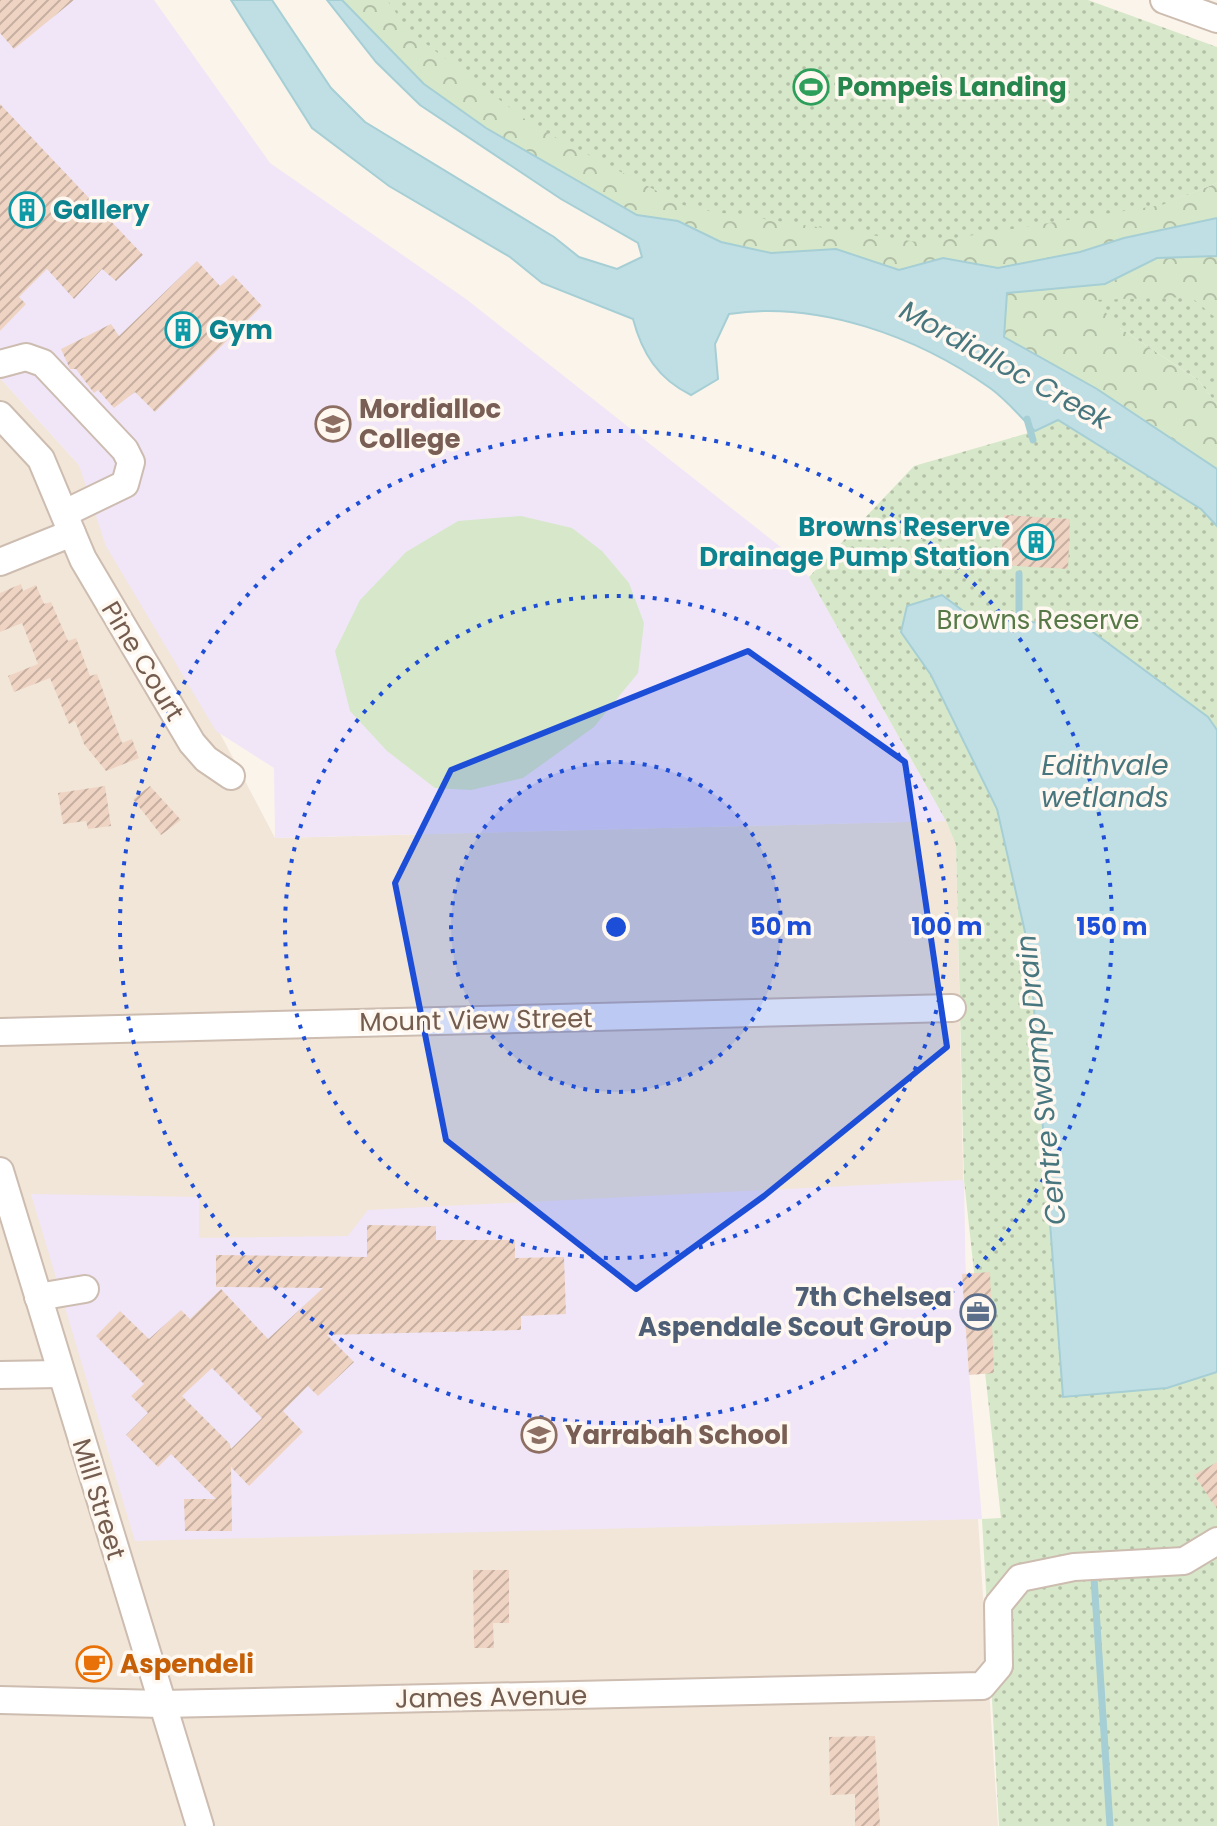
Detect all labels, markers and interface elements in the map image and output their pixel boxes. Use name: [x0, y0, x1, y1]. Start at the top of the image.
sports icon: Pompeis Landing: [792, 68, 830, 106]
place label: Pompeis Landing: [837, 69, 1067, 105]
building icon: Gallery: [8, 191, 46, 229]
place label: Gallery: [53, 192, 150, 228]
water label: Mordialloc Creek: [893, 291, 1119, 440]
building icon: Gym: [164, 311, 202, 349]
place label: Gym: [209, 312, 273, 348]
place label: Mordialloc College: [359, 391, 501, 457]
school or university icon: Mordialloc College: [314, 405, 352, 443]
place label: Browns Reserve Drainage Pump Station: [699, 509, 1010, 575]
building icon: Browns Reserve Drainage Pump Station: [1017, 523, 1055, 561]
street label: Pine Court: [93, 594, 193, 728]
park label: Browns Reserve: [937, 602, 1139, 638]
water label: Edithvale wetlands: [1041, 746, 1169, 817]
text: 50 m: [750, 910, 812, 943]
text: 100 m: [912, 910, 982, 943]
text: 150 m: [1077, 910, 1147, 943]
centre of rings: [602, 913, 630, 941]
water label: Centre Swamp Drain: [1006, 933, 1076, 1227]
street label: Mount View Street: [359, 1000, 593, 1040]
place label: 7th Chelsea Aspendale Scout Group: [638, 1279, 952, 1345]
office icon: 7th Chelsea Aspendale Scout Group: [959, 1293, 997, 1331]
school or university icon: Yarrabah School: [520, 1416, 558, 1454]
place label: Yarrabah School: [565, 1417, 788, 1453]
street label: Mill Street: [64, 1434, 134, 1564]
cafe icon: Aspendeli: [75, 1645, 113, 1683]
place label: Aspendeli: [120, 1646, 254, 1682]
street label: James Avenue: [394, 1677, 588, 1717]

